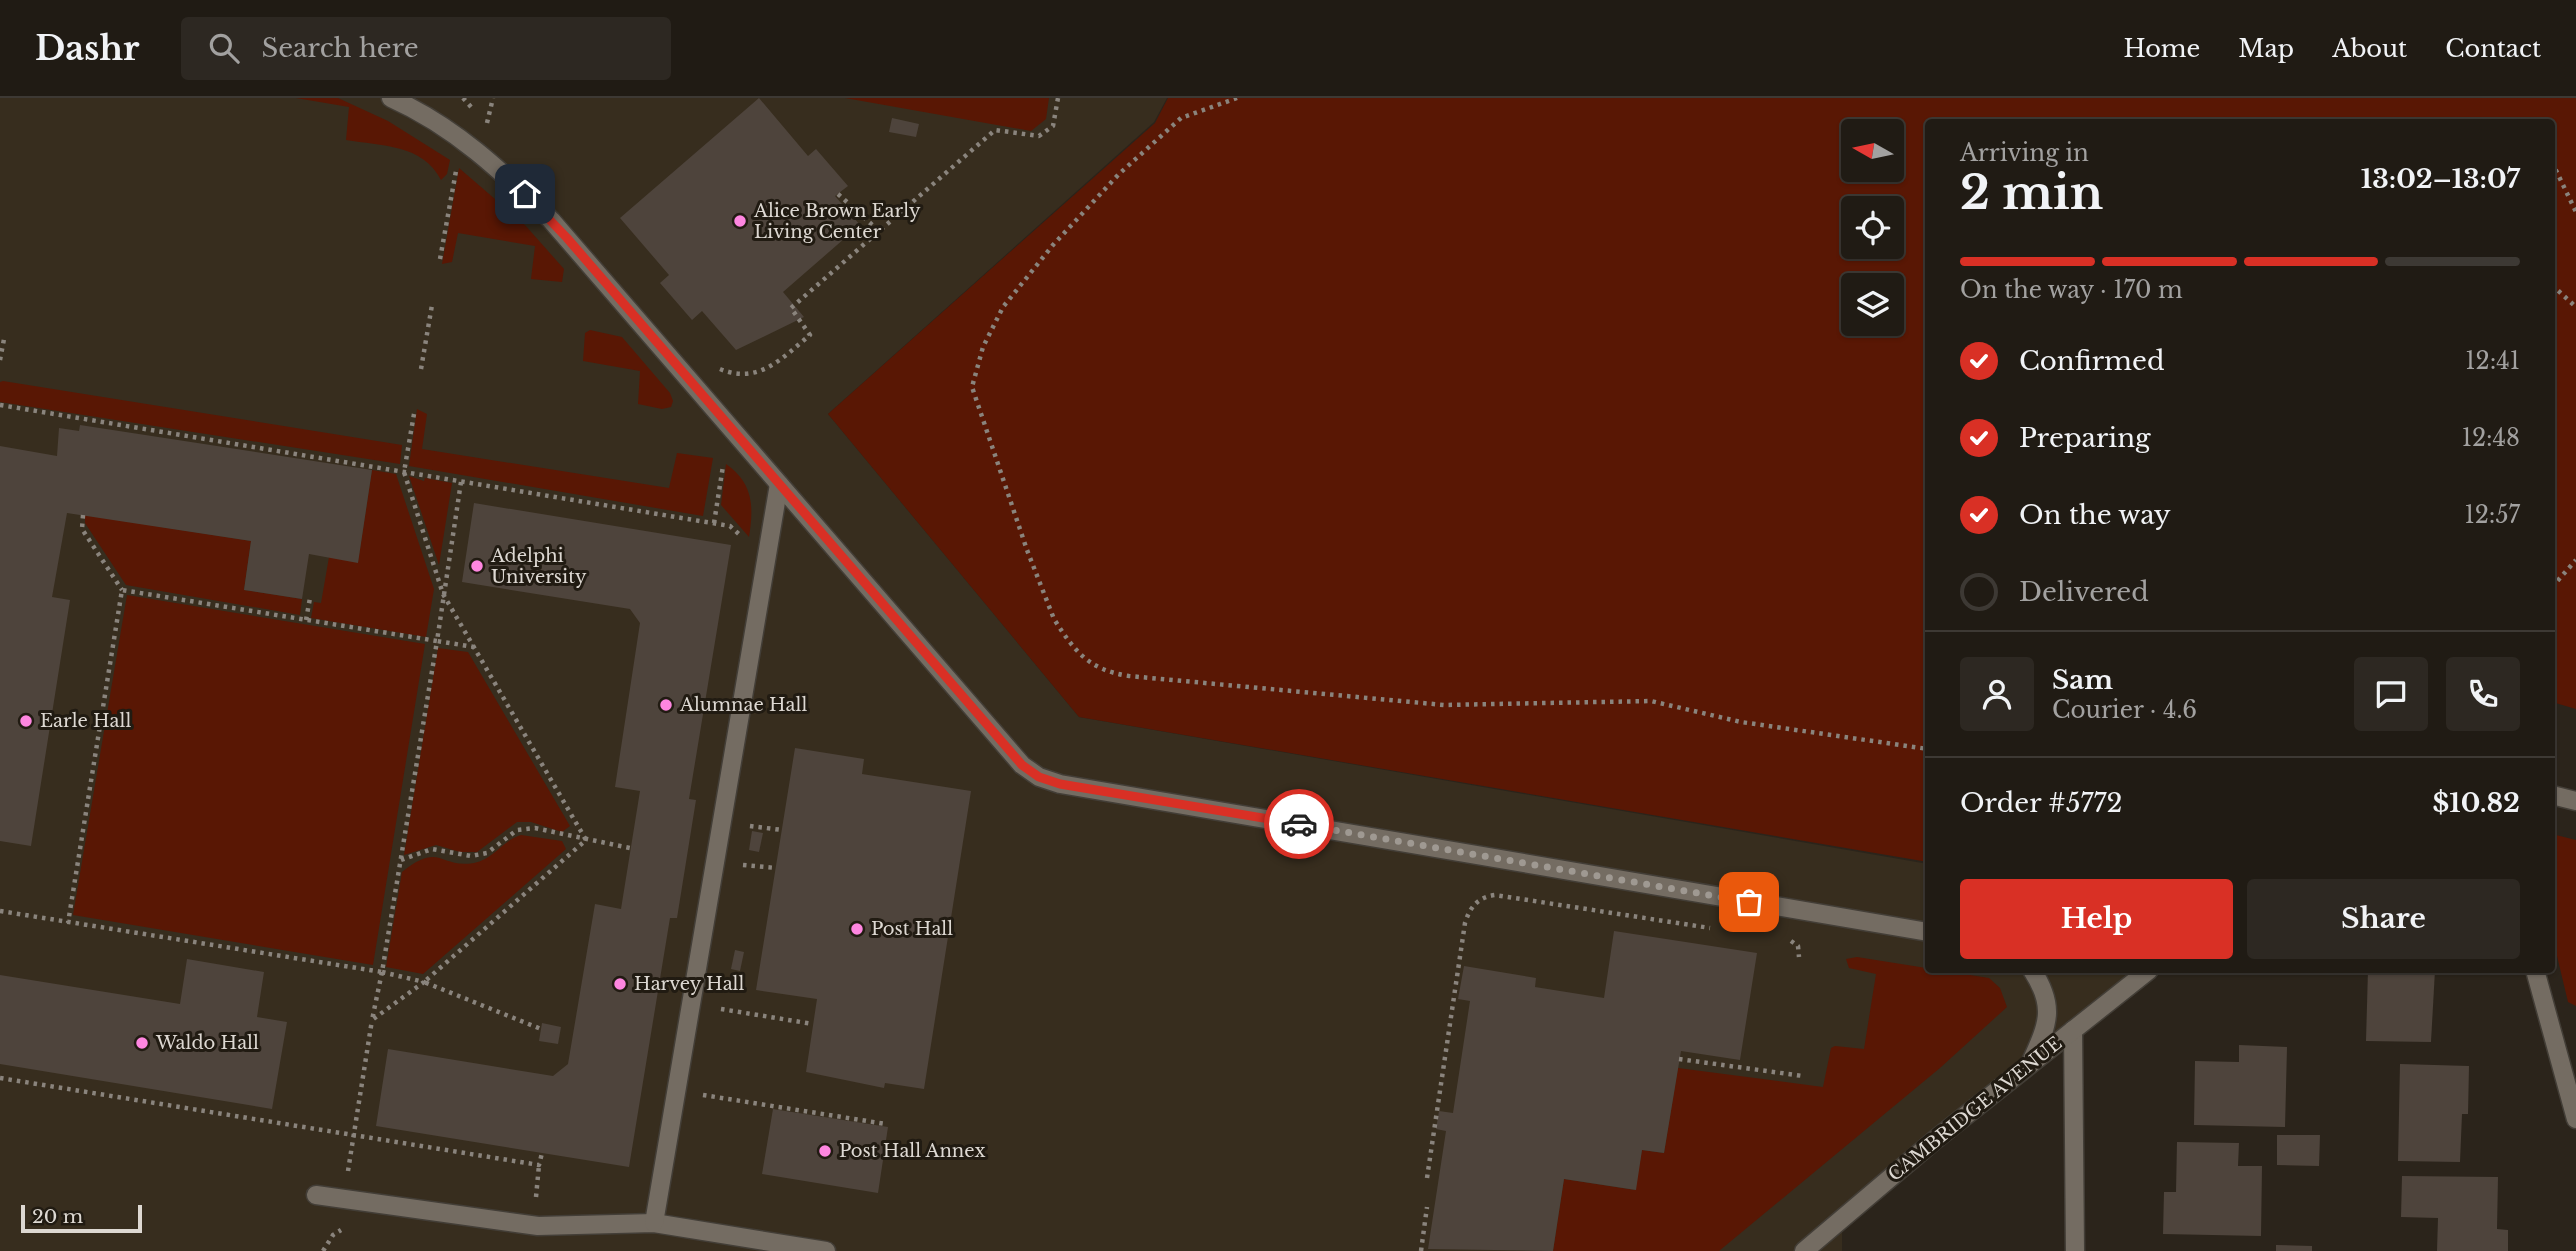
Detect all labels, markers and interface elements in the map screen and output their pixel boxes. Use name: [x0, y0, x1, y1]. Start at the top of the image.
search box: [181, 17, 671, 80]
text: Dashr: [35, 28, 139, 69]
icon: search: [205, 29, 243, 67]
text: Search here: [261, 32, 419, 64]
text: Home: [2124, 34, 2200, 63]
text: Map: [2238, 34, 2294, 63]
text: About: [2332, 34, 2407, 63]
text: Contact: [2445, 34, 2541, 63]
north arrow: [1841, 119, 1904, 182]
map controls: [1841, 119, 1904, 336]
text: Arriving in: [1960, 139, 2089, 167]
text: 13:02–13:07: [2361, 163, 2520, 195]
pin: [495, 164, 555, 224]
text: 2 min: [1960, 164, 2103, 221]
icon: home: [506, 175, 544, 213]
button: locate: [1841, 196, 1904, 259]
place label: Alice Brown Early Living Center: [753, 200, 921, 243]
marker: Alice Brown Early Living Center: [732, 213, 748, 229]
button: layers: [1841, 273, 1904, 336]
text: On the way · 170 m: [1960, 276, 2183, 304]
icon: check: [1960, 342, 1998, 380]
text: Confirmed: [2019, 345, 2164, 377]
text: 12:41: [2465, 347, 2520, 375]
icon: check: [1960, 419, 1998, 457]
text: Preparing: [2019, 422, 2151, 454]
text: 12:48: [2462, 424, 2520, 452]
icon: check: [1960, 496, 1998, 534]
text: On the way: [2019, 499, 2171, 531]
text: 12:57: [2464, 501, 2520, 529]
place label: Adelphi University: [490, 545, 587, 588]
marker: Adelphi University: [469, 558, 485, 574]
text: Delivered: [2019, 576, 2149, 608]
button: person: [1960, 657, 2034, 731]
button: chat: [2354, 657, 2428, 731]
button: phone: [2446, 657, 2520, 731]
text: Sam: [2052, 664, 2113, 696]
place label: Alumnae Hall: [679, 694, 807, 716]
text: Courier · 4.6: [2052, 696, 2197, 724]
marker: Alumnae Hall: [658, 697, 674, 713]
place label: Earle Hall: [40, 710, 131, 732]
marker: Earle Hall: [18, 713, 34, 729]
text: Order #5772: [1960, 787, 2123, 819]
text: $10.82: [2433, 787, 2520, 819]
courier: [1264, 789, 1334, 859]
icon: car: [1280, 805, 1318, 843]
pin: [1719, 872, 1779, 932]
button: Help: [1960, 879, 2233, 959]
button: Share: [2247, 879, 2520, 959]
icon: bag: [1730, 883, 1768, 921]
place label: Post Hall: [871, 918, 953, 940]
marker: Post Hall: [849, 921, 865, 937]
place label: Harvey Hall: [634, 973, 744, 995]
marker: Harvey Hall: [612, 976, 628, 992]
place label: Waldo Hall: [155, 1032, 259, 1054]
street label: CAMBRIDGE AVENUE: [1884, 1032, 2066, 1186]
marker: Waldo Hall: [134, 1035, 150, 1051]
place label: Post Hall Annex: [839, 1140, 985, 1162]
marker: Post Hall Annex: [817, 1143, 833, 1159]
scale bar: [21, 1202, 142, 1234]
text: 20 m: [32, 1205, 83, 1228]

